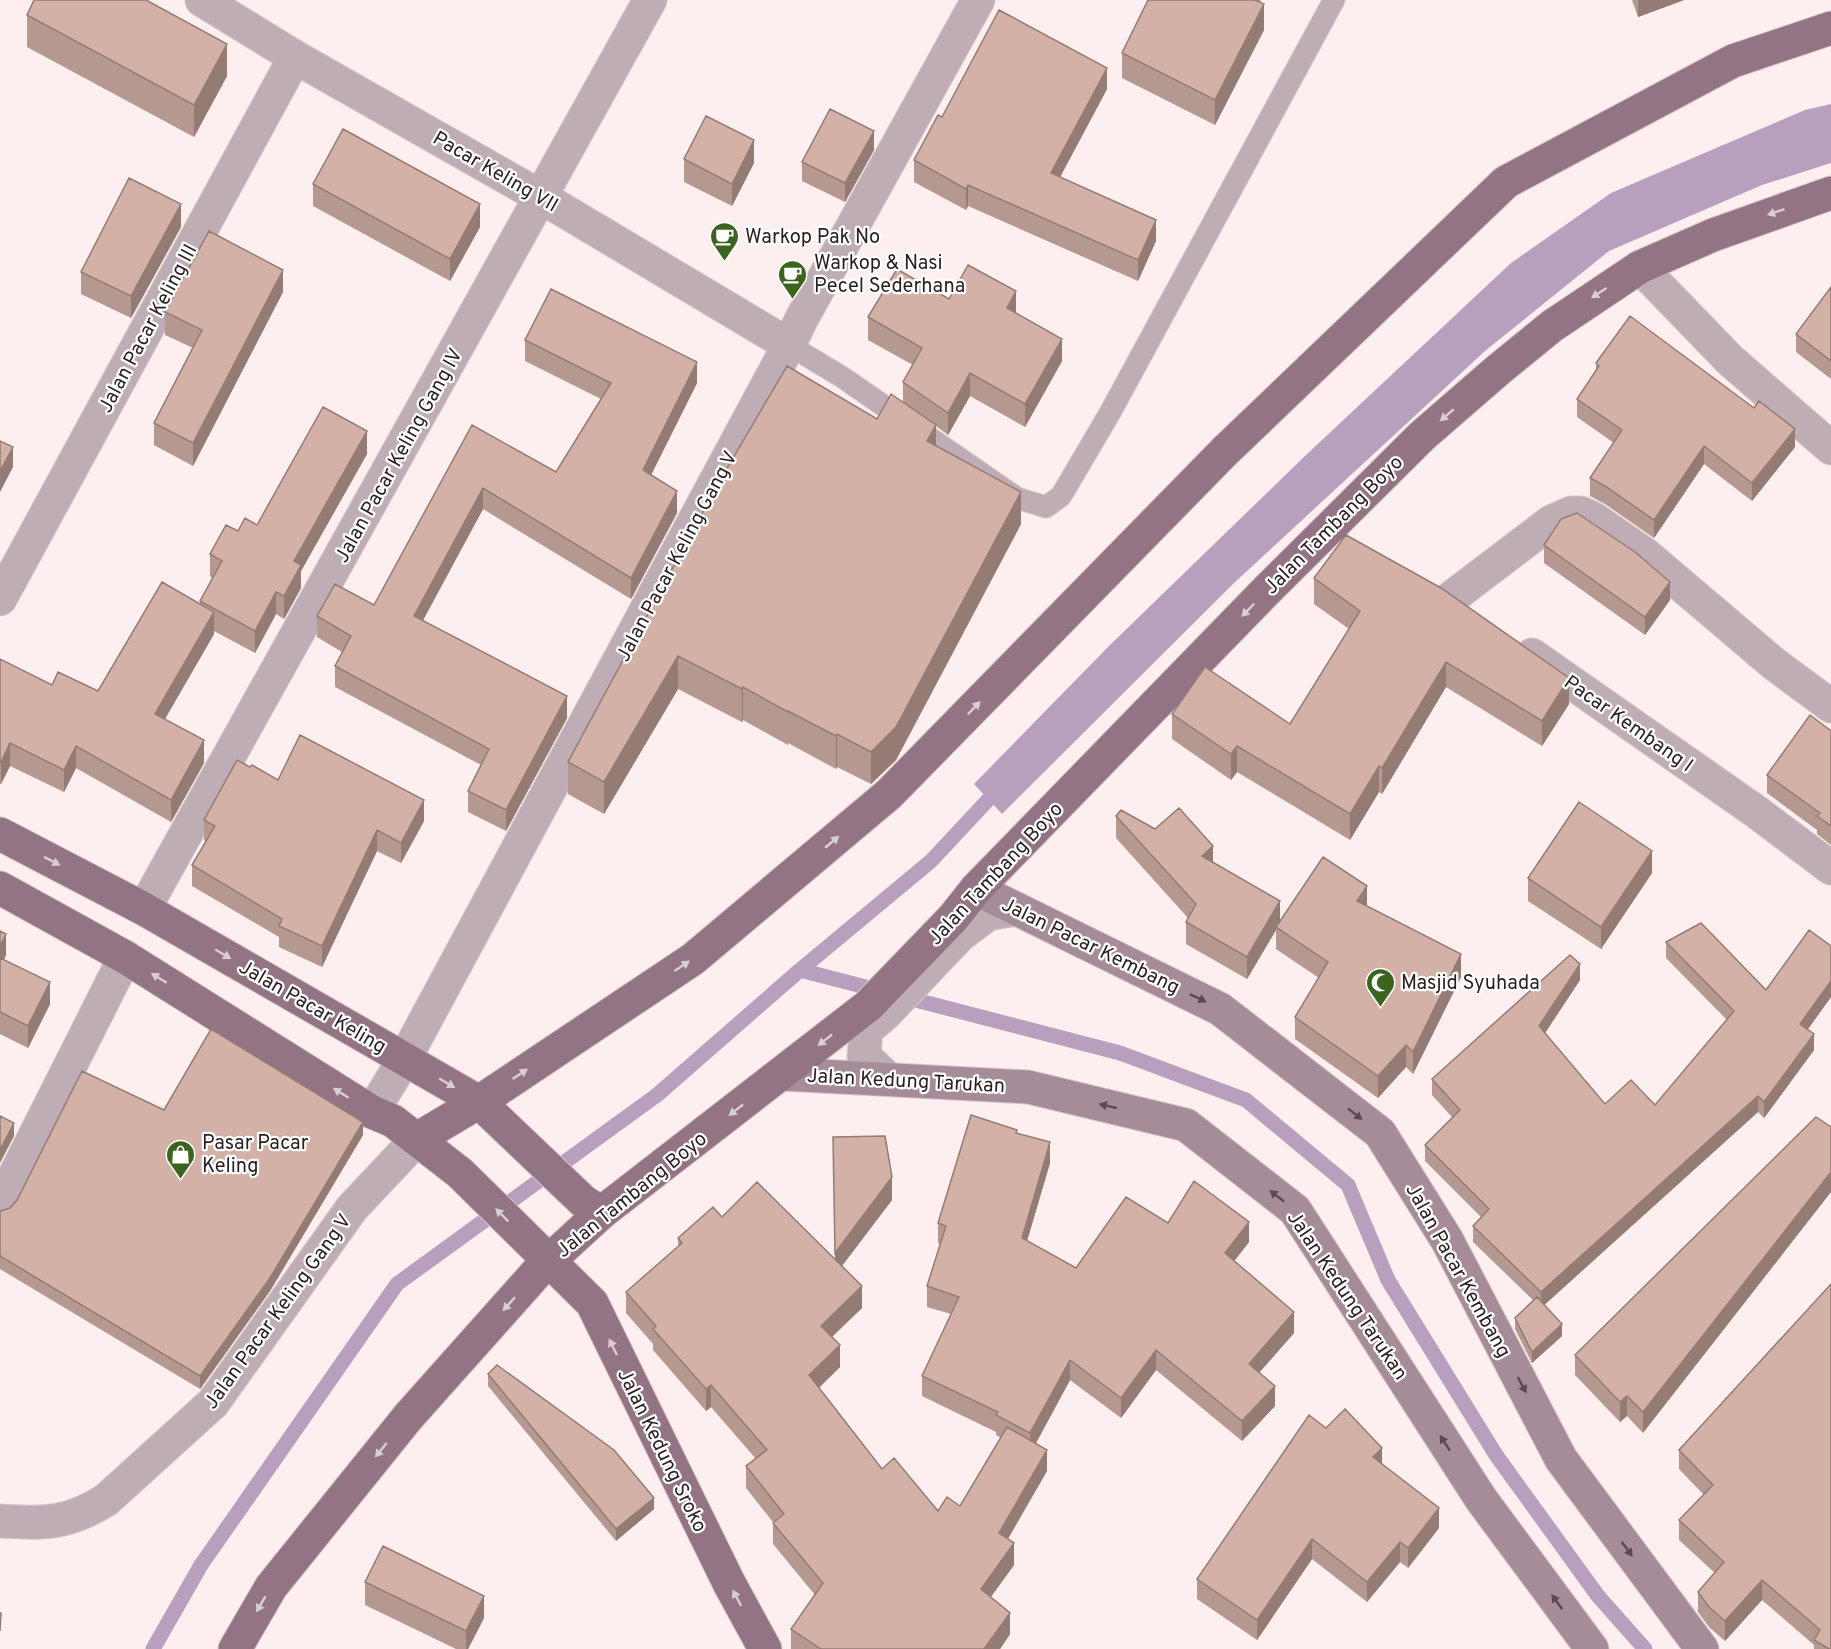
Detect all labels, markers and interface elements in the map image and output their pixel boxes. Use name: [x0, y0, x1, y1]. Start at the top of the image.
street label: Pacar Keling VII: [428, 126, 562, 219]
one-way arrow: [1767, 208, 1785, 218]
cafe icon: Warkop Pak No: [708, 220, 740, 262]
place label: Warkop Pak No: [745, 225, 880, 251]
street label: Jalan Pacar Keling III: [93, 240, 204, 418]
place label: Warkop & Nasi Pecel Sederhana: [814, 251, 965, 300]
cafe icon: Warkop & Nasi Pecel Sederhana: [777, 258, 809, 300]
one-way arrow: [1591, 288, 1607, 299]
street label: Jalan Pacar Keling Gang IV: [330, 344, 470, 568]
one-way arrow: [1439, 408, 1455, 421]
street label: Jalan Pacar Keling Gang V: [611, 447, 744, 667]
street label: Jalan Tambang Boyo: [1259, 450, 1410, 601]
one-way arrow: [1241, 603, 1255, 617]
street label: Pacar Kembang I: [1558, 670, 1698, 779]
one-way arrow: [966, 701, 980, 715]
street label: Jalan Tambang Boyo: [923, 797, 1070, 951]
one-way arrow: [824, 836, 839, 849]
one-way arrow: [44, 856, 61, 866]
street label: Jalan Pacar Kembang: [997, 892, 1184, 1001]
one-way arrow: [215, 949, 231, 960]
street label: Jalan Pacar Keling: [234, 955, 390, 1061]
one-way arrow: [674, 961, 690, 972]
mosque icon: Masjid Syuhada: [1364, 966, 1396, 1008]
place label: Masjid Syuhada: [1401, 971, 1540, 997]
one-way arrow: [150, 972, 167, 983]
one-way arrow: [1190, 994, 1207, 1003]
one-way arrow: [817, 1033, 833, 1046]
street label: Jalan Kedung Tarukan: [806, 1064, 1006, 1100]
one-way arrow: [512, 1069, 528, 1080]
one-way arrow: [439, 1077, 455, 1088]
one-way arrow: [333, 1087, 349, 1098]
one-way arrow: [1099, 1101, 1117, 1111]
one-way arrow: [728, 1103, 743, 1115]
one-way arrow: [1347, 1107, 1363, 1120]
street label: Jalan Tambang Boyo: [552, 1127, 713, 1264]
place label: Pasar Pacar Keling: [202, 1131, 309, 1180]
shop icon: Pasar Pacar Keling: [165, 1138, 197, 1180]
street label: Jalan Pacar Kembang: [1399, 1179, 1516, 1363]
one-way arrow: [1269, 1190, 1284, 1202]
street label: Jalan Kedung Tarukan: [1280, 1206, 1413, 1386]
one-way arrow: [496, 1208, 510, 1222]
street label: Jalan Pacar Keling Gang V: [199, 1209, 358, 1415]
one-way arrow: [503, 1296, 516, 1311]
one-way arrow: [609, 1339, 618, 1356]
street label: Jalan Kedung Sroko: [610, 1365, 712, 1537]
one-way arrow: [1517, 1377, 1527, 1394]
one-way arrow: [1439, 1435, 1451, 1451]
one-way arrow: [375, 1443, 388, 1458]
one-way arrow: [1620, 1541, 1632, 1556]
one-way arrow: [732, 1589, 742, 1606]
one-way arrow: [1551, 1594, 1563, 1610]
one-way arrow: [256, 1596, 266, 1613]

